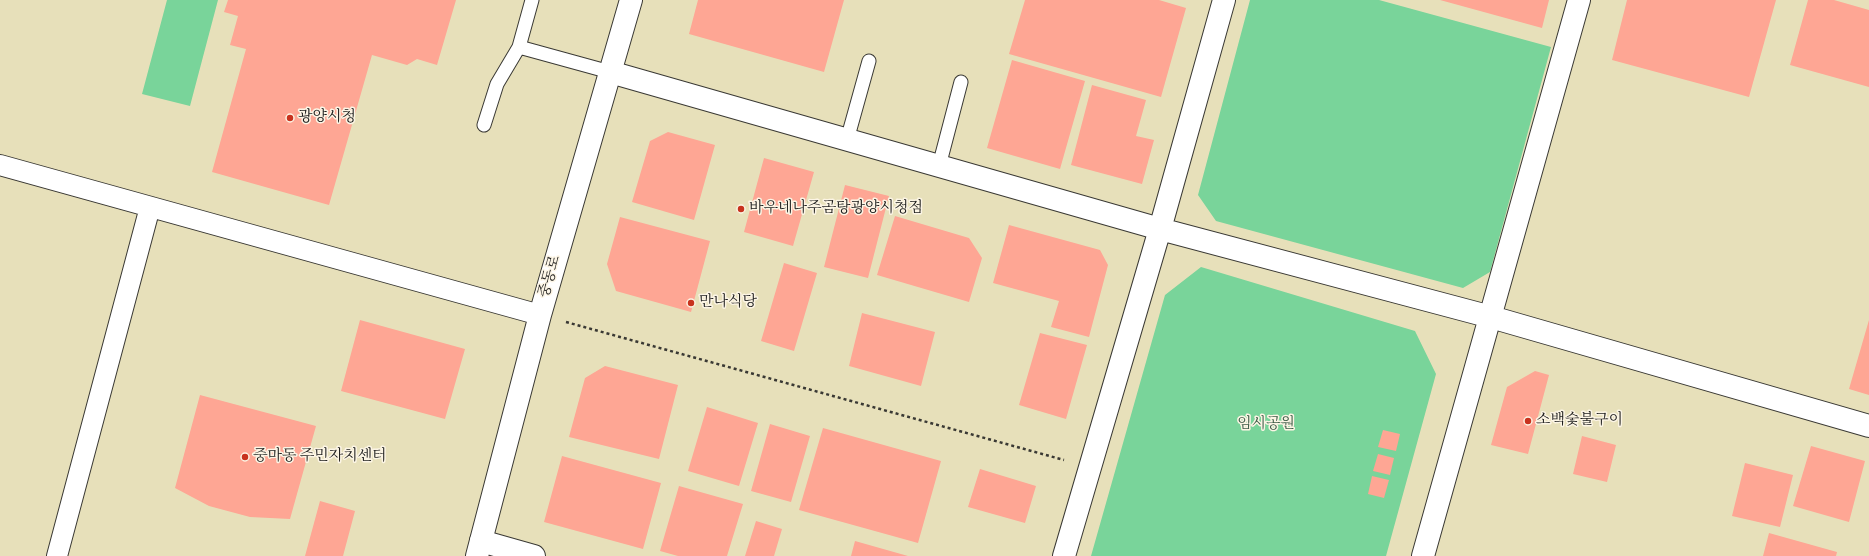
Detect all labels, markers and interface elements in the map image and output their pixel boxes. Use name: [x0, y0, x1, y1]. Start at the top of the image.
place label: 광양시청: [298, 109, 356, 127]
marker: 광양시청: [285, 113, 295, 123]
place label: 바우네나주곰탕광양시청점: [749, 200, 923, 218]
marker: 바우네나주곰탕광양시청점: [736, 204, 746, 214]
street label: 중동로: [536, 254, 566, 300]
place label: 만나식당: [699, 294, 757, 312]
marker: 만나식당: [686, 298, 696, 308]
place label: 소백숯불구이: [1536, 412, 1623, 430]
park label: 임시공원: [1237, 416, 1295, 434]
marker: 소백숯불구이: [1523, 416, 1533, 426]
place label: 중마동 주민자치센터: [253, 448, 387, 466]
marker: 중마동 주민자치센터: [240, 452, 250, 462]

